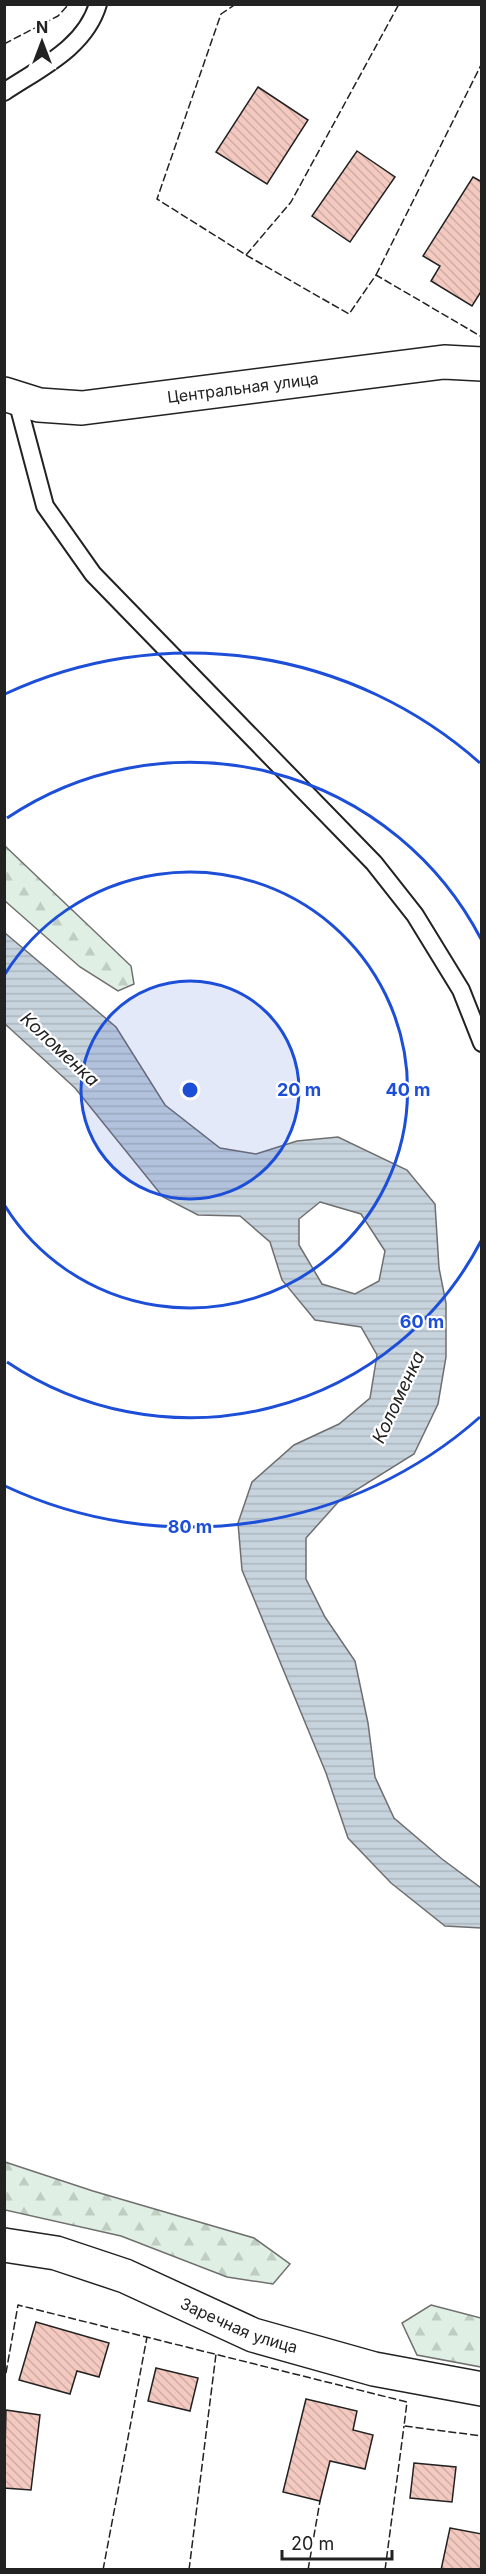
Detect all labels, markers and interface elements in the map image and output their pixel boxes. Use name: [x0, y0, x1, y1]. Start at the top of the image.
north arrow: [12, 12, 72, 72]
text: N: [36, 17, 48, 37]
street label: Центральная улица: [166, 368, 320, 407]
water label: Коломенка: [17, 1008, 103, 1090]
text: 20 m: [277, 1079, 321, 1100]
text: 40 m: [386, 1079, 431, 1100]
centre of rings: [180, 1080, 200, 1100]
text: 60 m: [400, 1311, 444, 1332]
water label: Коломенка: [368, 1348, 428, 1446]
text: 80 m: [168, 1516, 212, 1537]
street label: Заречная улица: [177, 2293, 300, 2357]
scale bar: [282, 2523, 392, 2561]
text: 20 m: [291, 2533, 334, 2554]

